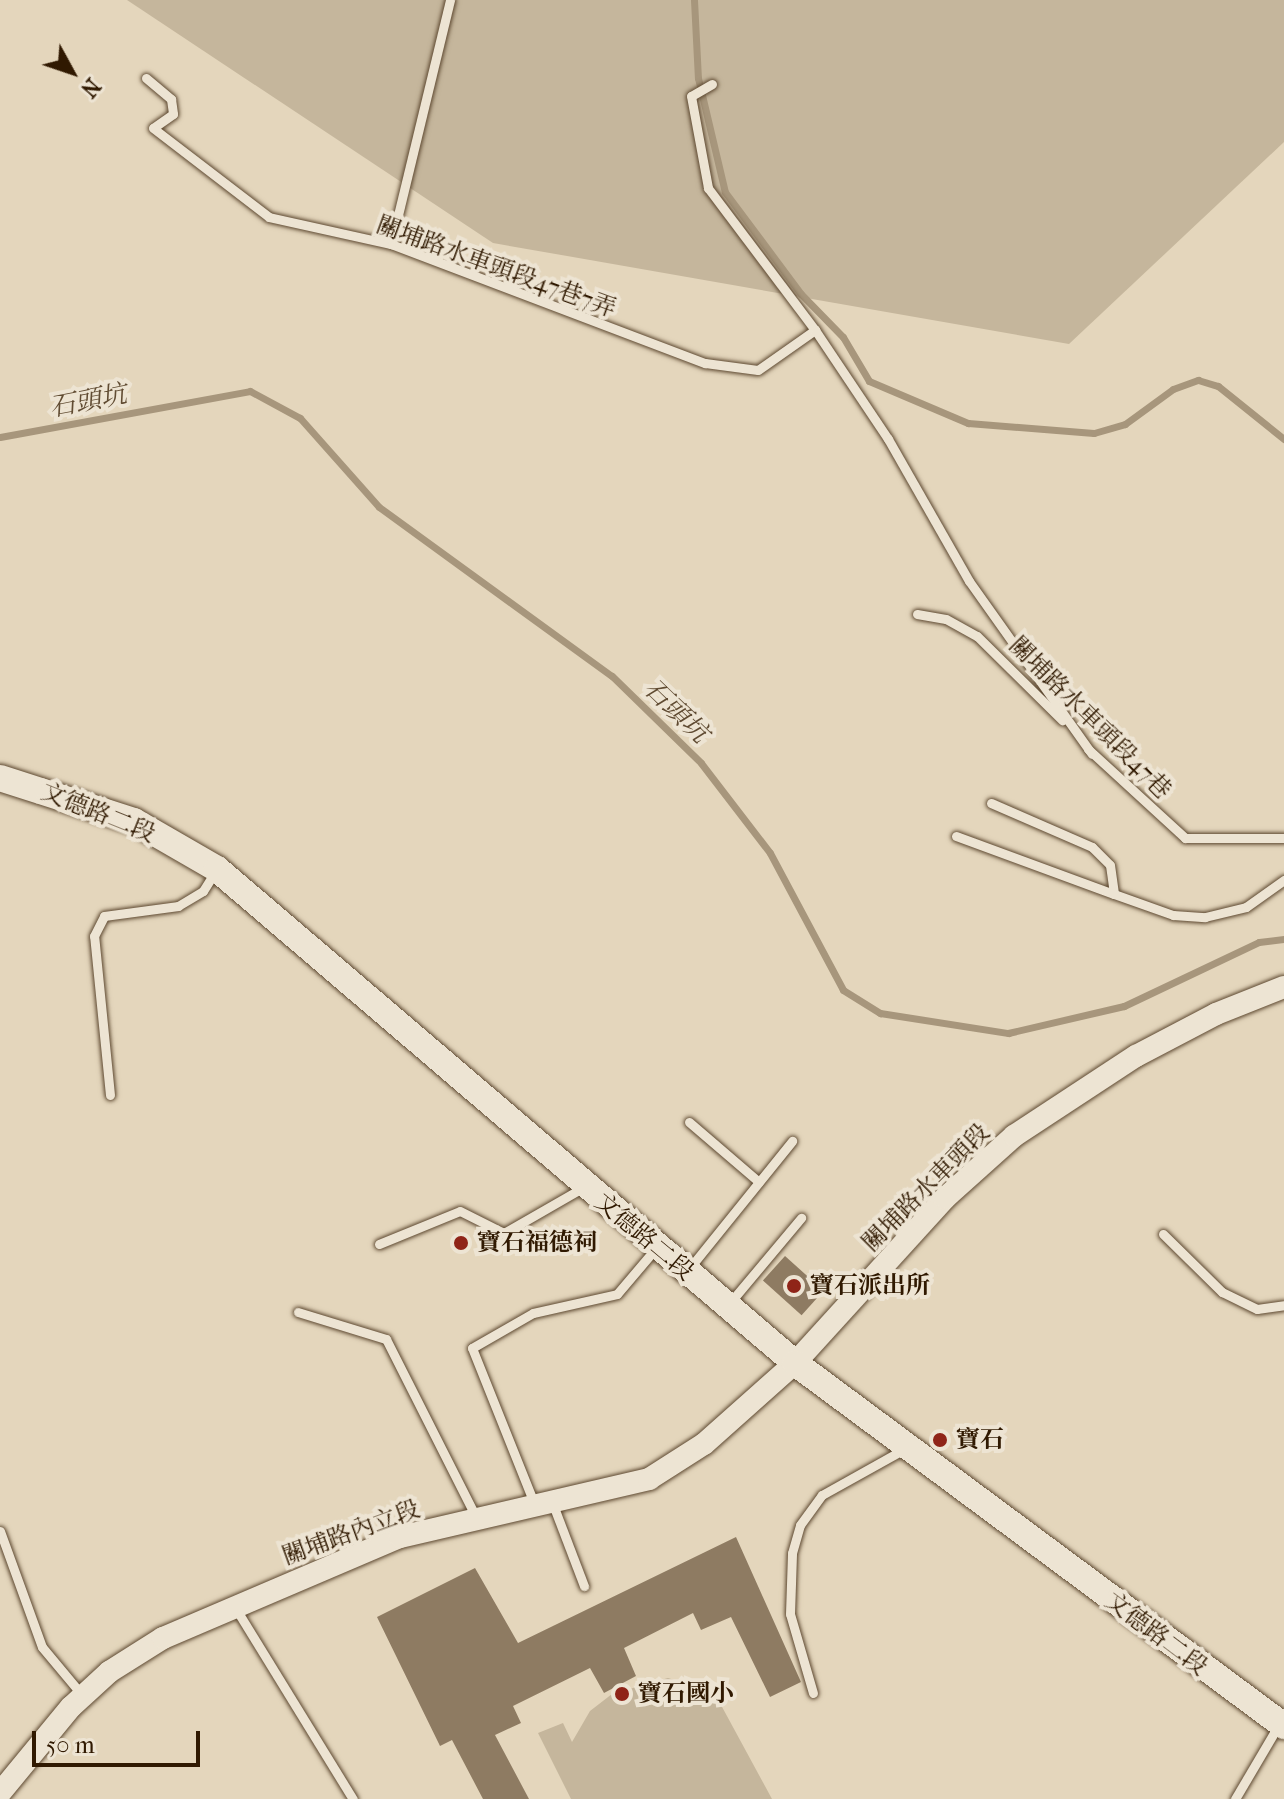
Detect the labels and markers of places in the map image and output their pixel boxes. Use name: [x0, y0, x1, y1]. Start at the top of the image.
place label: 寶石福德祠: [477, 1229, 597, 1257]
marker: 寶石福德祠: [452, 1234, 470, 1252]
place label: 寶石派出所: [810, 1272, 930, 1300]
marker: 寶石派出所: [785, 1277, 803, 1295]
place label: 寶石: [956, 1426, 1004, 1454]
marker: 寶石: [931, 1431, 949, 1449]
place label: 寶石國小: [638, 1680, 734, 1708]
marker: 寶石國小: [613, 1685, 631, 1703]

